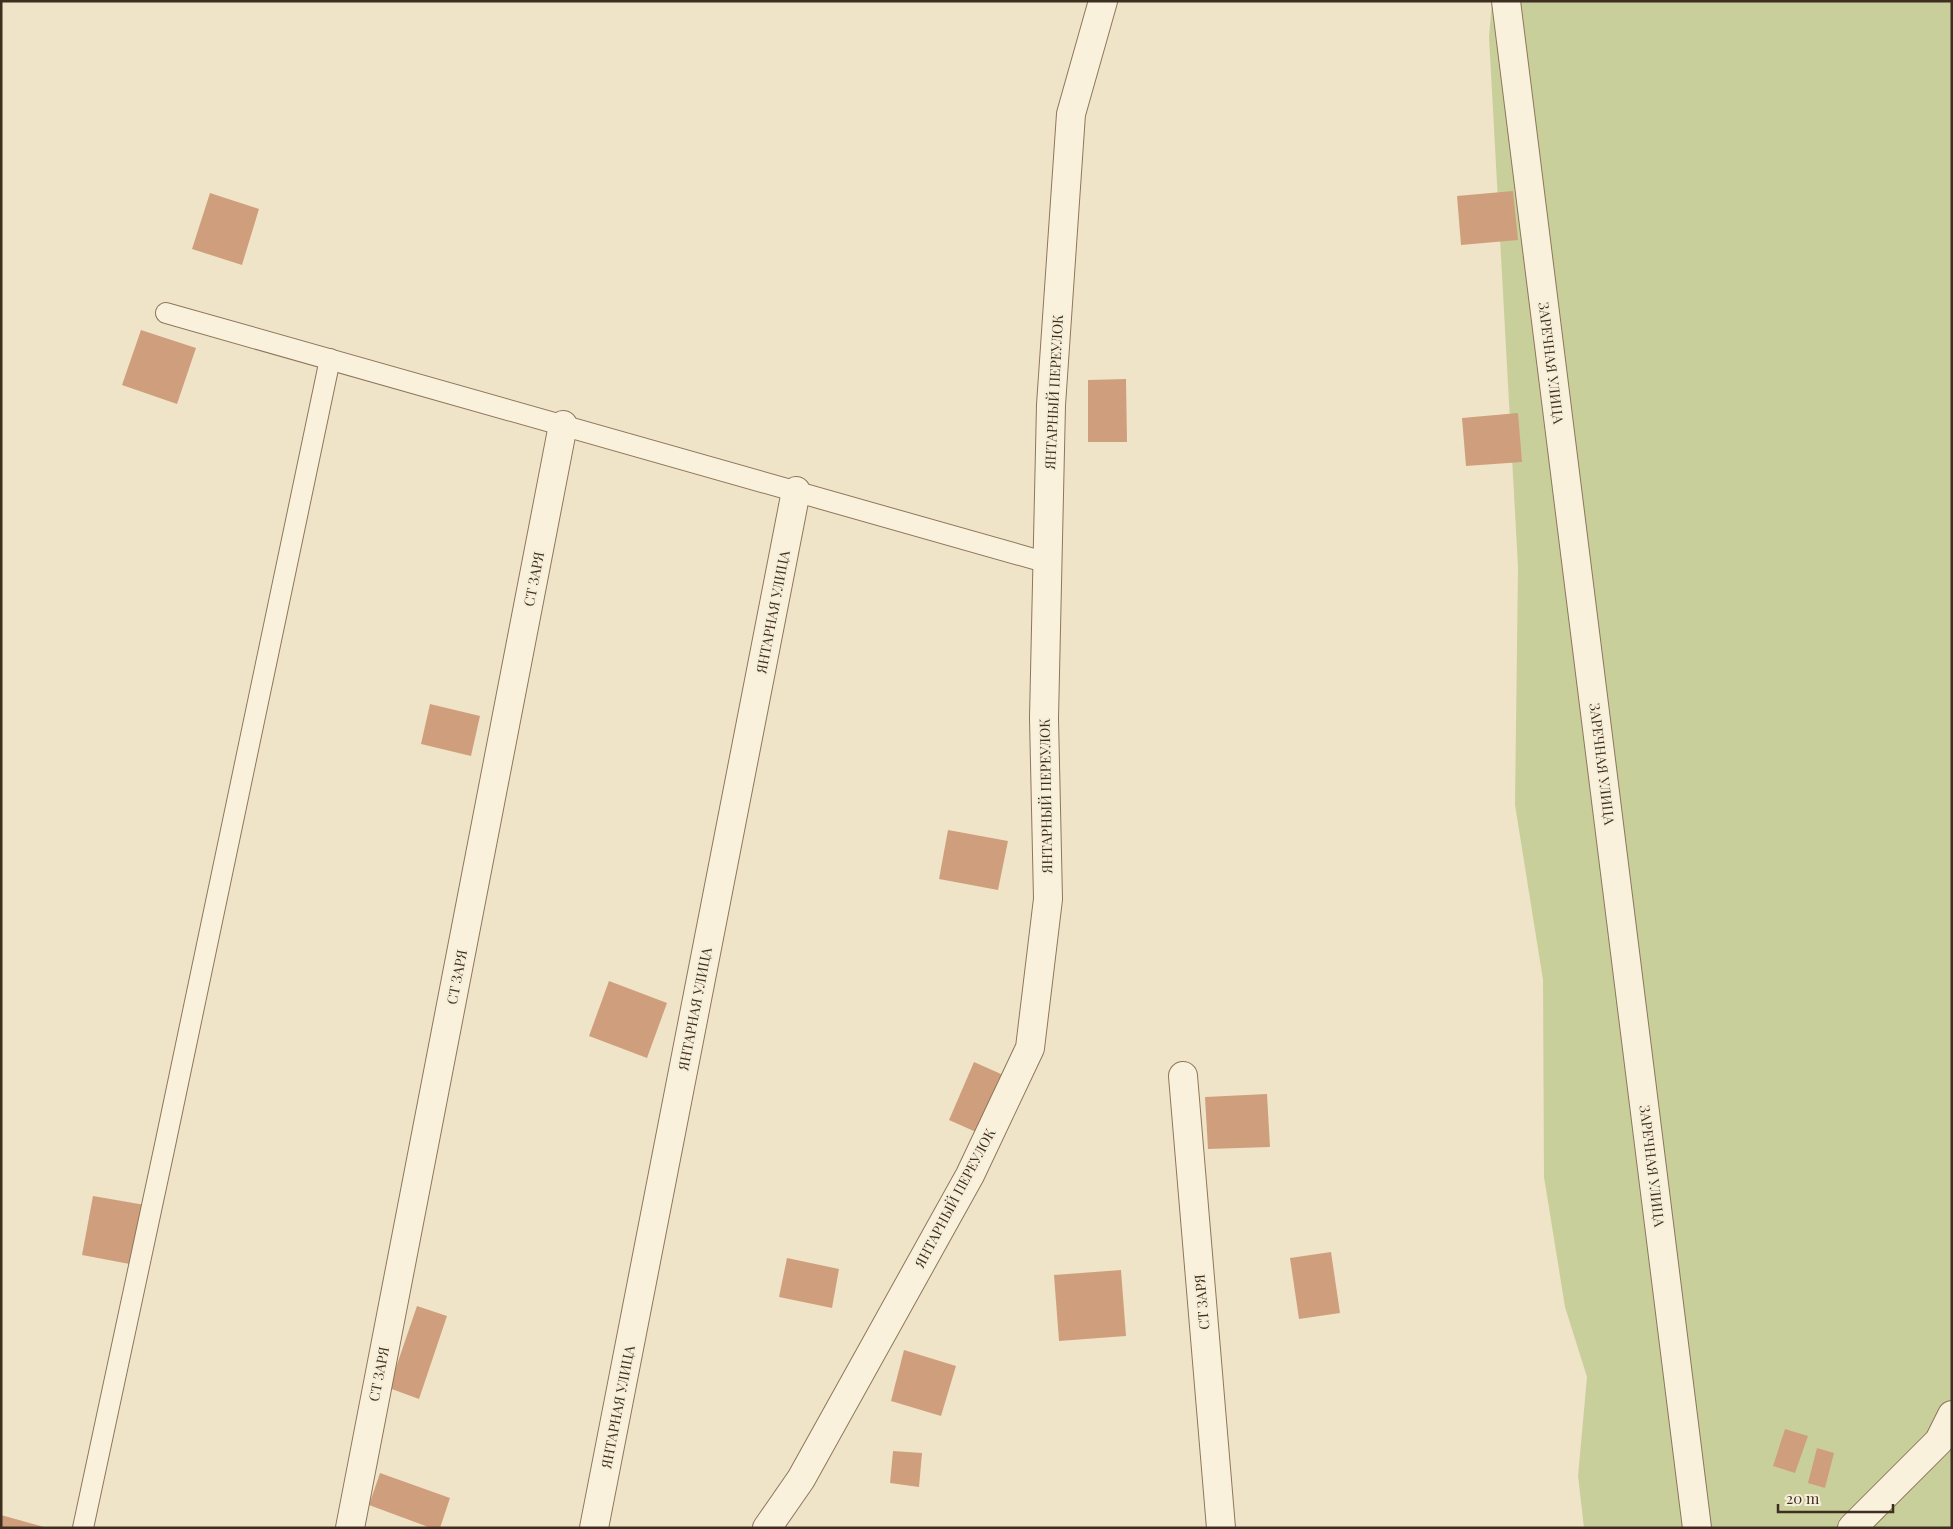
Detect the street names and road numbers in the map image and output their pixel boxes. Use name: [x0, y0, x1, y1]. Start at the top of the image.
street label: ЗАРЕЧНАЯ УЛИЦА: [1535, 301, 1568, 425]
street label: ЯНТАРНЫЙ ПЕРЕУЛОК: [1040, 313, 1067, 471]
street label: ЯНТАРНАЯ УЛИЦА: [751, 549, 794, 676]
street label: СТ ЗАРЯ: [519, 550, 548, 608]
street label: ЗАРЕЧНАЯ УЛИЦА: [1586, 702, 1619, 826]
street label: ЯНТАРНЫЙ ПЕРЕУЛОК: [1035, 718, 1056, 875]
street label: ЯНТАРНАЯ УЛИЦА: [673, 946, 716, 1073]
street label: СТ ЗАРЯ: [442, 948, 471, 1006]
street label: ЗАРЕЧНАЯ УЛИЦА: [1636, 1104, 1669, 1228]
street label: ЯНТАРНЫЙ ПЕРЕУЛОК: [909, 1124, 1000, 1272]
street label: СТ ЗАРЯ: [1190, 1274, 1213, 1331]
street label: ЯНТАРНАЯ УЛИЦА: [596, 1344, 639, 1471]
street label: СТ ЗАРЯ: [364, 1345, 393, 1403]

